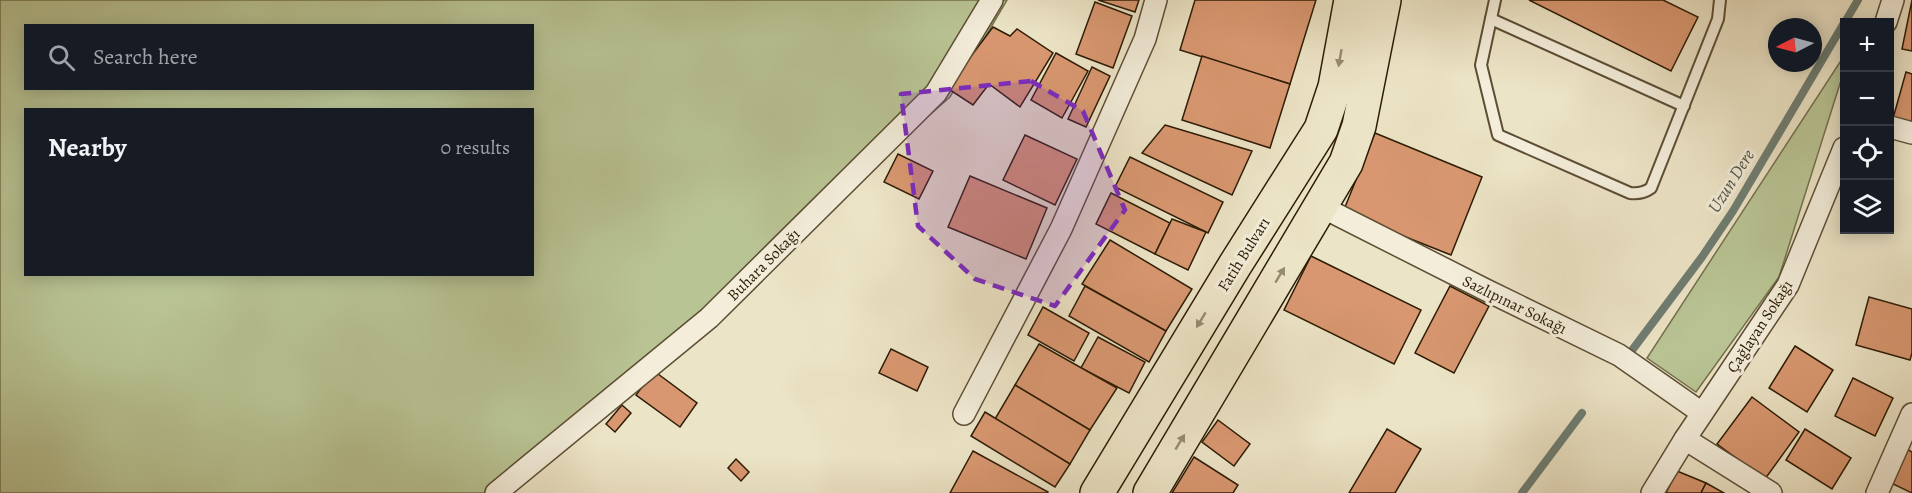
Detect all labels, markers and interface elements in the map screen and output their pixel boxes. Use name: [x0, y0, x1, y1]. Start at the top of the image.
north arrow: [1768, 18, 1822, 72]
map controls: [1840, 18, 1894, 234]
button: +: [1840, 18, 1894, 72]
search box: [24, 24, 534, 90]
icon: search: [45, 41, 78, 74]
text: Search here: [93, 42, 198, 72]
one-way arrow: [1335, 48, 1344, 67]
button: −: [1840, 72, 1894, 126]
button: locate: [1840, 126, 1894, 180]
text: Nearby: [48, 130, 127, 165]
text: 0 results: [441, 134, 510, 161]
water label: Uzun Dere: [1702, 144, 1760, 217]
button: layers: [1840, 180, 1894, 234]
street label: Fatih Bulvarı: [1212, 213, 1275, 296]
street label: Buhara Sokağı: [723, 224, 805, 306]
one-way arrow: [1275, 267, 1286, 283]
street label: Sazlıpınar Sokağı: [1459, 270, 1570, 340]
street label: Çağlayan Sokağı: [1722, 276, 1798, 377]
one-way arrow: [1196, 312, 1207, 328]
one-way arrow: [1174, 434, 1185, 450]

